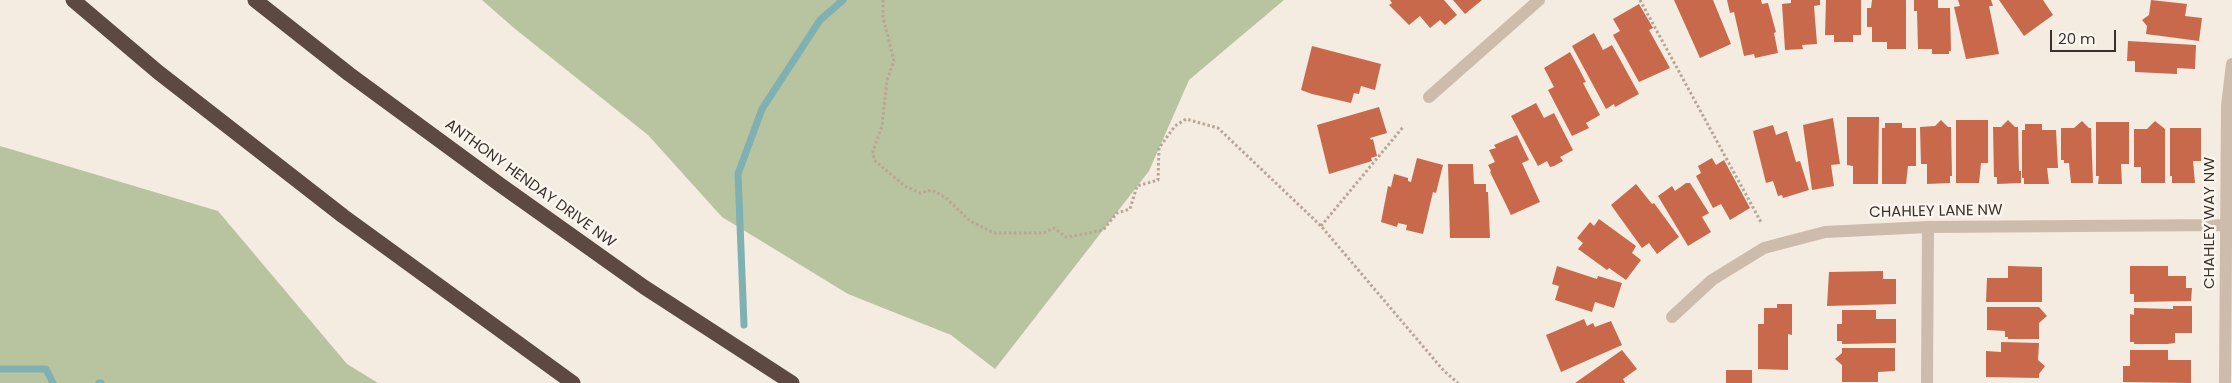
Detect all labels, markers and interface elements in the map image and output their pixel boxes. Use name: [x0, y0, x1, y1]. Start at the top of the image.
scale bar: [2052, 20, 2118, 52]
text: 20 m: [2058, 28, 2096, 49]
street label: ANTHONY HENDAY DRIVE NW: [441, 116, 619, 252]
street label: CHAHLEY WAY NW: [2201, 157, 2219, 289]
street label: CHAHLEY LANE NW: [1869, 202, 2003, 222]

